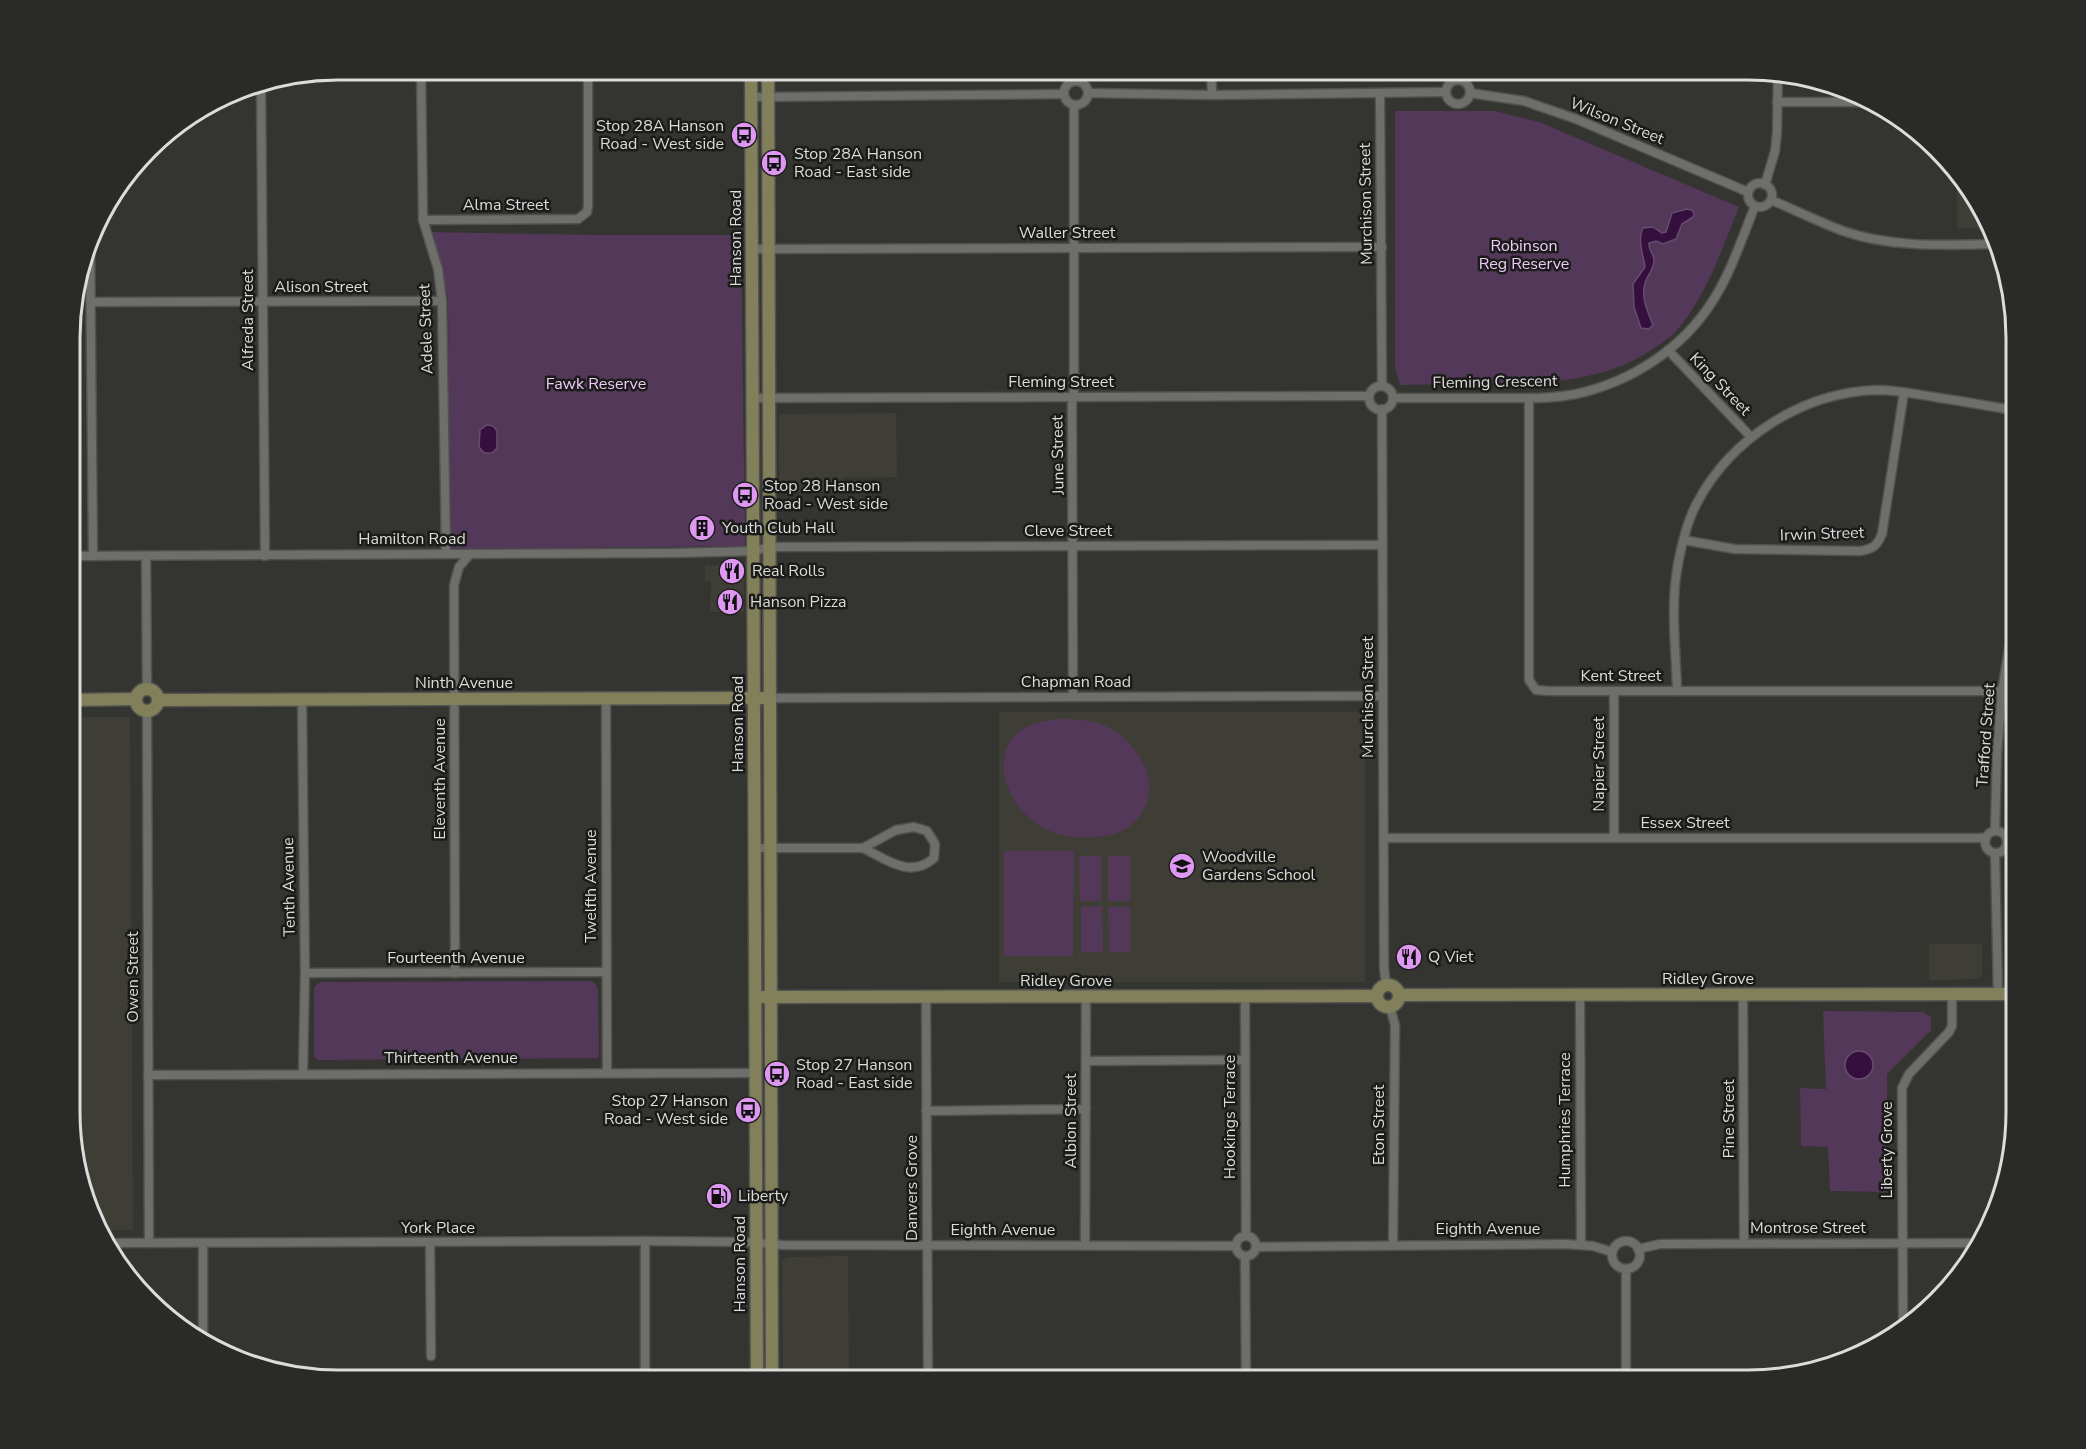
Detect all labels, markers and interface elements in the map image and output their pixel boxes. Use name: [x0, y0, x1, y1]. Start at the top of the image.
street label: Wilson Street: [1567, 92, 1668, 150]
place label: Stop 28A Hanson Road - West side: [596, 115, 724, 155]
bus stop icon: Stop 28A Hanson Road - West side: [729, 120, 759, 150]
street label: Murchison Street: [1354, 142, 1378, 265]
place label: Stop 28A Hanson Road - East side: [794, 143, 922, 183]
bus stop icon: Stop 28A Hanson Road - East side: [759, 148, 789, 178]
street label: Hanson Road: [725, 190, 747, 286]
street label: Alma Street: [463, 194, 550, 216]
street label: Waller Street: [1019, 222, 1116, 244]
park label: Robinson Reg Reserve: [1479, 235, 1569, 275]
street label: Alfreda Street: [237, 269, 259, 371]
street label: Alison Street: [274, 276, 368, 298]
street label: Adele Street: [413, 283, 439, 375]
street label: King Street: [1684, 348, 1756, 421]
street label: Fleming Crescent: [1432, 370, 1558, 394]
street label: Fleming Street: [1008, 371, 1114, 393]
park label: Fawk Reserve: [546, 373, 646, 395]
street label: June Street: [1046, 415, 1070, 496]
place label: Stop 28 Hanson Road - West side: [764, 475, 888, 515]
bus stop icon: Stop 28 Hanson Road - West side: [730, 480, 760, 510]
building icon: Youth Club Hall: [687, 513, 717, 543]
place label: Youth Club Hall: [721, 517, 835, 539]
street label: Cleve Street: [1024, 520, 1113, 542]
street label: Irwin Street: [1779, 522, 1865, 546]
street label: Hamilton Road: [358, 528, 466, 550]
restaurant icon: Real Rolls: [717, 556, 747, 586]
place label: Real Rolls: [752, 560, 825, 582]
restaurant icon: Hanson Pizza: [715, 587, 745, 617]
place label: Hanson Pizza: [750, 591, 847, 613]
street label: Murchison Street: [1357, 636, 1379, 758]
street label: Kent Street: [1581, 665, 1662, 687]
street label: Chapman Road: [1021, 671, 1131, 693]
street label: Ninth Avenue: [415, 672, 513, 694]
street label: Hanson Road: [727, 676, 749, 772]
street label: Trafford Street: [1971, 682, 2001, 788]
street label: Napier Street: [1588, 716, 1610, 812]
street label: Eleventh Avenue: [429, 718, 451, 840]
street label: Essex Street: [1640, 812, 1730, 834]
street label: Twelfth Avenue: [580, 829, 602, 943]
street label: Tenth Avenue: [277, 837, 301, 937]
place label: Woodville Gardens School: [1202, 846, 1316, 886]
school or university icon: Woodville Gardens School: [1167, 851, 1197, 881]
street label: Owen Street: [122, 931, 144, 1022]
restaurant icon: Q Viet: [1394, 942, 1424, 972]
place label: Q Viet: [1428, 946, 1474, 968]
street label: Fourteenth Avenue: [387, 947, 525, 969]
street label: Ridley Grove: [1662, 968, 1754, 990]
street label: Ridley Grove: [1020, 970, 1112, 992]
street label: Thirteenth Avenue: [384, 1047, 518, 1069]
street label: Humphries Terrace: [1554, 1052, 1576, 1188]
place label: Stop 27 Hanson Road - East side: [796, 1054, 913, 1094]
street label: Hookings Terrace: [1219, 1055, 1241, 1179]
bus stop icon: Stop 27 Hanson Road - East side: [762, 1059, 792, 1089]
street label: Albion Street: [1060, 1073, 1082, 1169]
street label: Pine Street: [1718, 1079, 1740, 1159]
street label: Eton Street: [1368, 1084, 1390, 1165]
place label: Stop 27 Hanson Road - West side: [604, 1090, 728, 1130]
bus stop icon: Stop 27 Hanson Road - West side: [733, 1095, 763, 1125]
street label: Liberty Grove: [1876, 1101, 1898, 1199]
street label: Danvers Grove: [901, 1135, 923, 1241]
fuel station icon: Liberty: [704, 1181, 734, 1211]
place label: Liberty: [738, 1185, 789, 1207]
street label: Hanson Road: [729, 1216, 751, 1312]
street label: York Place: [400, 1217, 475, 1239]
street label: Montrose Street: [1750, 1217, 1866, 1239]
street label: Eighth Avenue: [1436, 1218, 1540, 1240]
street label: Eighth Avenue: [951, 1219, 1055, 1241]

